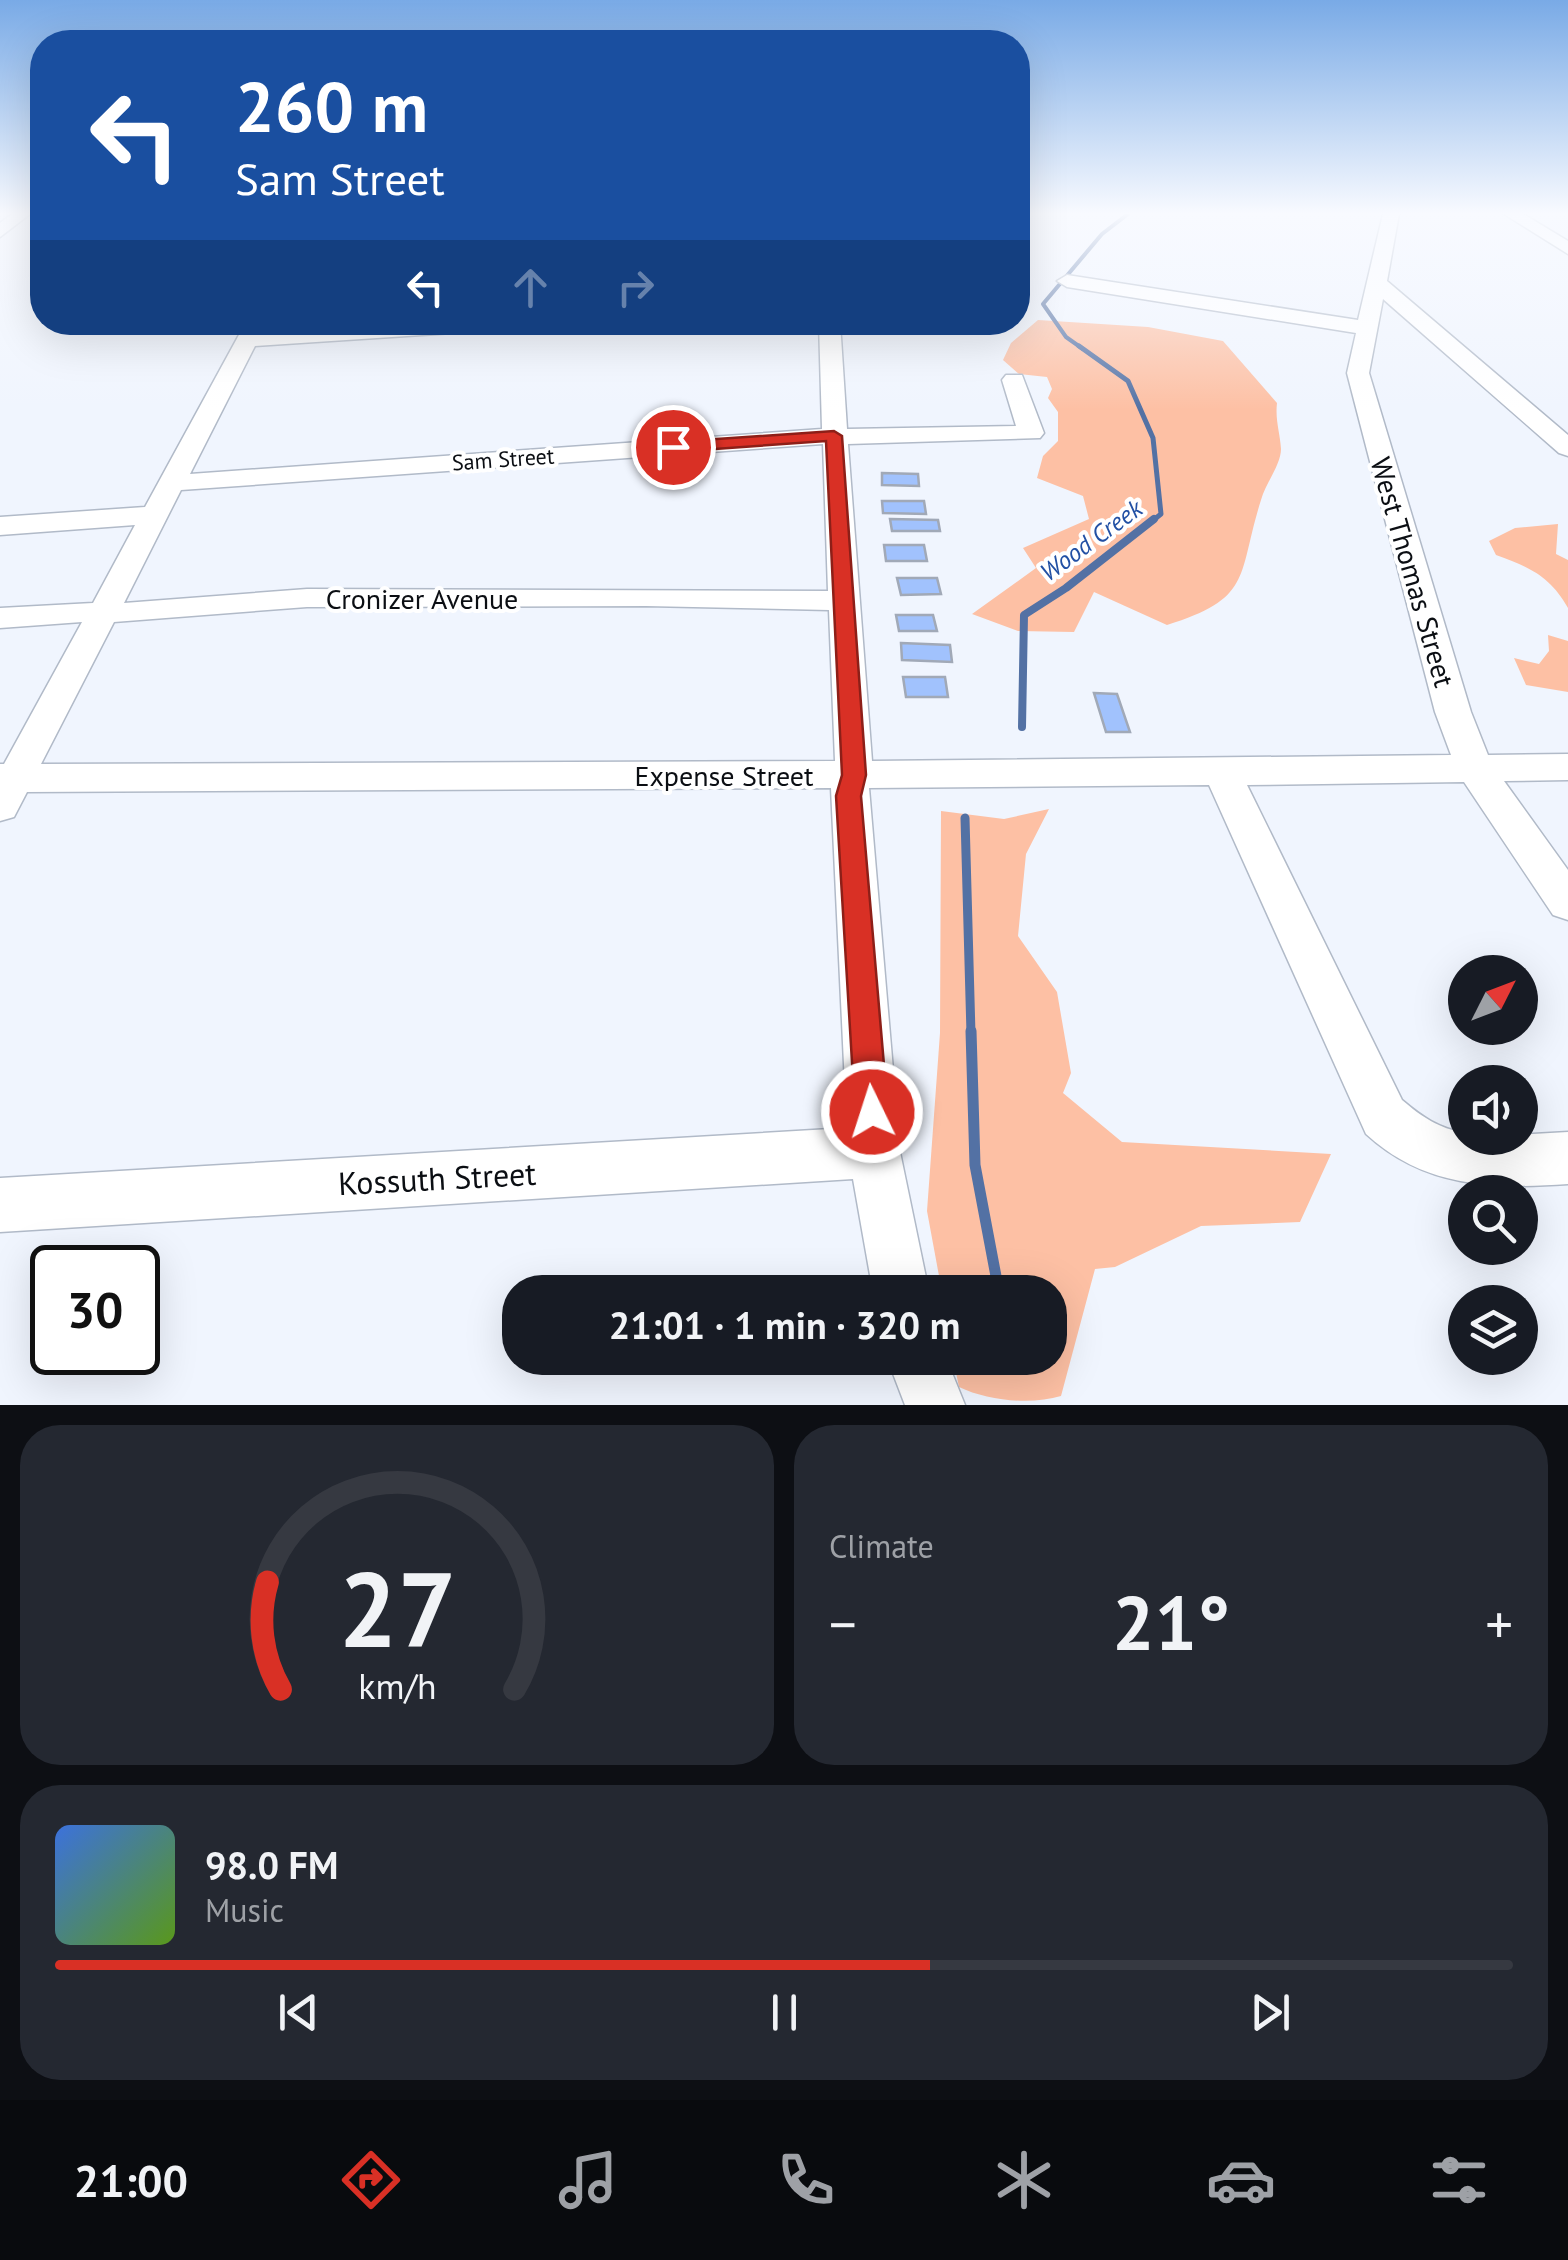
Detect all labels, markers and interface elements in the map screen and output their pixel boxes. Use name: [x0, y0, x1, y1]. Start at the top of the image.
text: 260 m: [235, 61, 428, 151]
icon: left: [70, 70, 200, 200]
text: Sam Street: [235, 149, 445, 207]
icon: left: [398, 260, 453, 315]
icon: ahead: [503, 260, 558, 315]
icon: right: [608, 260, 663, 315]
pin: [631, 405, 716, 490]
icon: arrive: [646, 420, 701, 475]
street label: Sam Street: [451, 441, 556, 477]
street label: West Thomas Street: [1362, 453, 1464, 692]
water label: Wood Creek: [1034, 491, 1150, 588]
street label: Cronizer Avenue: [326, 580, 518, 617]
street label: Expense Street: [634, 757, 814, 794]
north arrow: [1448, 955, 1538, 1045]
map controls: [1448, 955, 1538, 1375]
position arrow: [820, 1060, 924, 1164]
button: sound: [1448, 1065, 1538, 1155]
street label: Kossuth Street: [337, 1152, 537, 1204]
button: search: [1448, 1175, 1538, 1265]
speed limit sign: 30: [30, 1245, 160, 1375]
button: layers: [1448, 1285, 1538, 1375]
text: 21:01 · 1 min · 320 m: [609, 1300, 960, 1349]
text: Climate: [829, 1525, 934, 1567]
text: 27: [338, 1541, 456, 1676]
text: 21°: [1112, 1574, 1230, 1671]
text: −: [829, 1588, 857, 1659]
text: +: [1485, 1588, 1513, 1659]
text: km/h: [358, 1663, 436, 1709]
text: 98.0 FM: [205, 1840, 338, 1889]
text: Music: [205, 1889, 284, 1931]
icon: previous: [271, 1985, 326, 2040]
icon: pause: [757, 1985, 812, 2040]
icon: next: [1243, 1985, 1298, 2040]
icon: directions: [336, 2145, 406, 2215]
icon: music: [553, 2145, 623, 2215]
icon: phone: [771, 2145, 841, 2215]
icon: climate: [989, 2145, 1059, 2215]
icon: car: [1206, 2145, 1276, 2215]
icon: filters: [1424, 2145, 1494, 2215]
text: 21:00: [74, 2151, 188, 2209]

